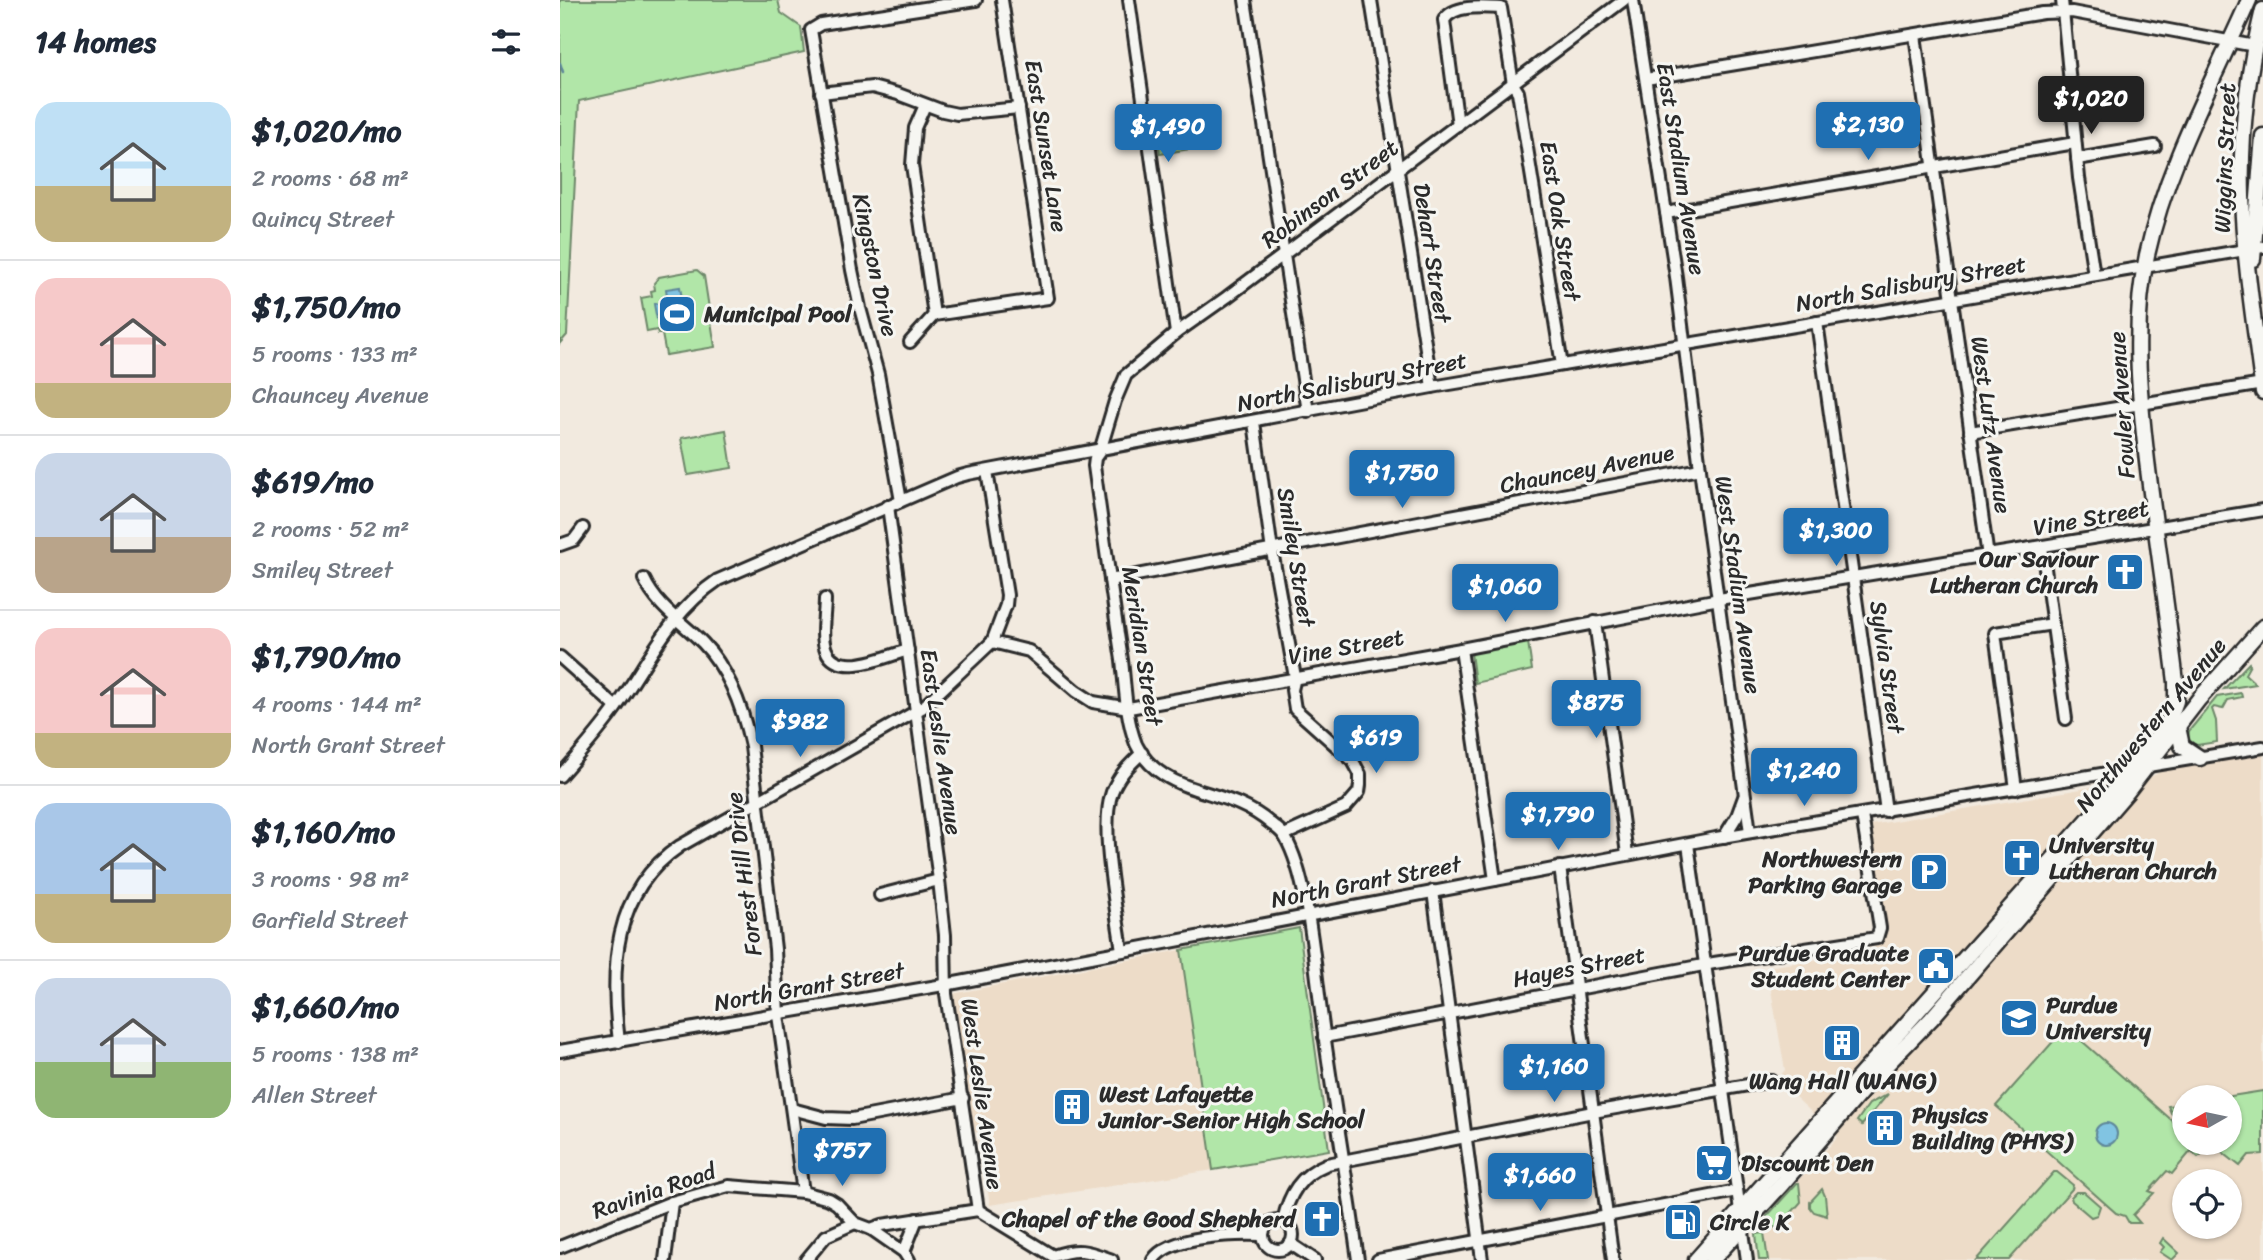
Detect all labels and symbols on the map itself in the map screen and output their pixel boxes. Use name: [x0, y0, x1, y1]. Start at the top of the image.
street label: East Sunset Lane: [1012, 57, 1080, 235]
street label: East Stadium Avenue: [1644, 60, 1718, 278]
pin: $1,020: [2034, 76, 2148, 136]
street label: Wiggins Street: [2202, 82, 2248, 234]
pin: $2,130: [1811, 102, 1925, 162]
pin: $1,490: [1111, 104, 1225, 164]
street label: Robinson Street: [1252, 128, 1408, 260]
street label: East Oak Street: [1527, 138, 1593, 306]
street label: Dehart Street: [1401, 180, 1464, 327]
street label: Kingston Drive: [840, 189, 910, 341]
street label: North Salisbury Street: [1793, 244, 2029, 324]
sports icon: Municipal Pool: [656, 293, 698, 335]
place label: Municipal Pool: [703, 294, 853, 335]
street label: Fowler Avenue: [2096, 330, 2148, 480]
street label: West Lutz Avenue: [1958, 334, 2024, 517]
street label: North Salisbury Street: [1234, 340, 1470, 424]
street label: Chauncey Avenue: [1496, 432, 1678, 506]
pin: $1,750: [1345, 450, 1459, 510]
street label: West Stadium Avenue: [1702, 473, 1774, 697]
street label: Smiley Street: [1265, 484, 1328, 631]
street label: Vine Street: [2030, 488, 2152, 548]
pin: $1,300: [1779, 508, 1893, 568]
place label: Our Saviour Lutheran Church: [1930, 539, 2100, 606]
church icon: Our Saviour Lutheran Church: [2104, 551, 2146, 593]
street label: Meridian Street: [1109, 563, 1175, 730]
pin: $1,060: [1448, 564, 1562, 624]
street label: Sylvia Street: [1857, 598, 1917, 738]
street label: Vine Street: [1285, 617, 1407, 677]
street label: Northwestern Avenue: [2065, 628, 2237, 822]
street label: East Leslie Avenue: [908, 646, 974, 838]
pin: $875: [1555, 680, 1637, 740]
pin: $982: [759, 700, 841, 759]
pin: $619: [1335, 716, 1417, 775]
pin: $1,240: [1747, 748, 1861, 808]
street label: Forest Hill Drive: [714, 789, 774, 958]
pin: $1,790: [1501, 792, 1615, 852]
place label: University Lutheran Church: [2049, 825, 2217, 892]
church icon: University Lutheran Church: [2001, 837, 2043, 879]
place label: Northwestern Parking Garage: [1748, 839, 1903, 906]
street label: North Grant Street: [1267, 843, 1466, 921]
parking icon: Northwestern Parking Garage: [1908, 851, 1950, 893]
place label: Purdue Graduate Student Center: [1739, 933, 1912, 1000]
street label: Hayes Street: [1509, 934, 1649, 1000]
public building icon: Purdue Graduate Student Center: [1915, 945, 1957, 987]
street label: North Grant Street: [711, 950, 909, 1024]
place label: Purdue University: [2046, 985, 2152, 1052]
street label: West Leslie Avenue: [948, 996, 1016, 1193]
school or university icon: Purdue University: [1998, 997, 2040, 1039]
building icon: Wang Hall (WANG): [1821, 1022, 1863, 1064]
pin: $1,160: [1497, 1044, 1611, 1104]
place label: Wang Hall (WANG): [1749, 1061, 1937, 1102]
place label: West Lafayette Junior-Senior High School: [1097, 1074, 1366, 1141]
north arrow: [2172, 1085, 2242, 1155]
building icon: West Lafayette Junior-Senior High School: [1051, 1086, 1093, 1128]
place label: Physics Building (PHYS): [1912, 1095, 2074, 1162]
building icon: Physics Building (PHYS): [1864, 1107, 1906, 1149]
pin: $757: [801, 1128, 883, 1188]
supermarket icon: Discount Den: [1693, 1142, 1735, 1184]
place label: Discount Den: [1741, 1143, 1874, 1184]
street label: Ravinia Road: [587, 1150, 723, 1231]
pin: $1,660: [1483, 1154, 1597, 1213]
church icon: Chapel of the Good Shepherd: [1301, 1198, 1343, 1240]
place label: Chapel of the Good Shepherd: [1001, 1199, 1297, 1240]
fuel station icon: Circle K: [1662, 1201, 1704, 1243]
place label: Circle K: [1709, 1202, 1792, 1243]

